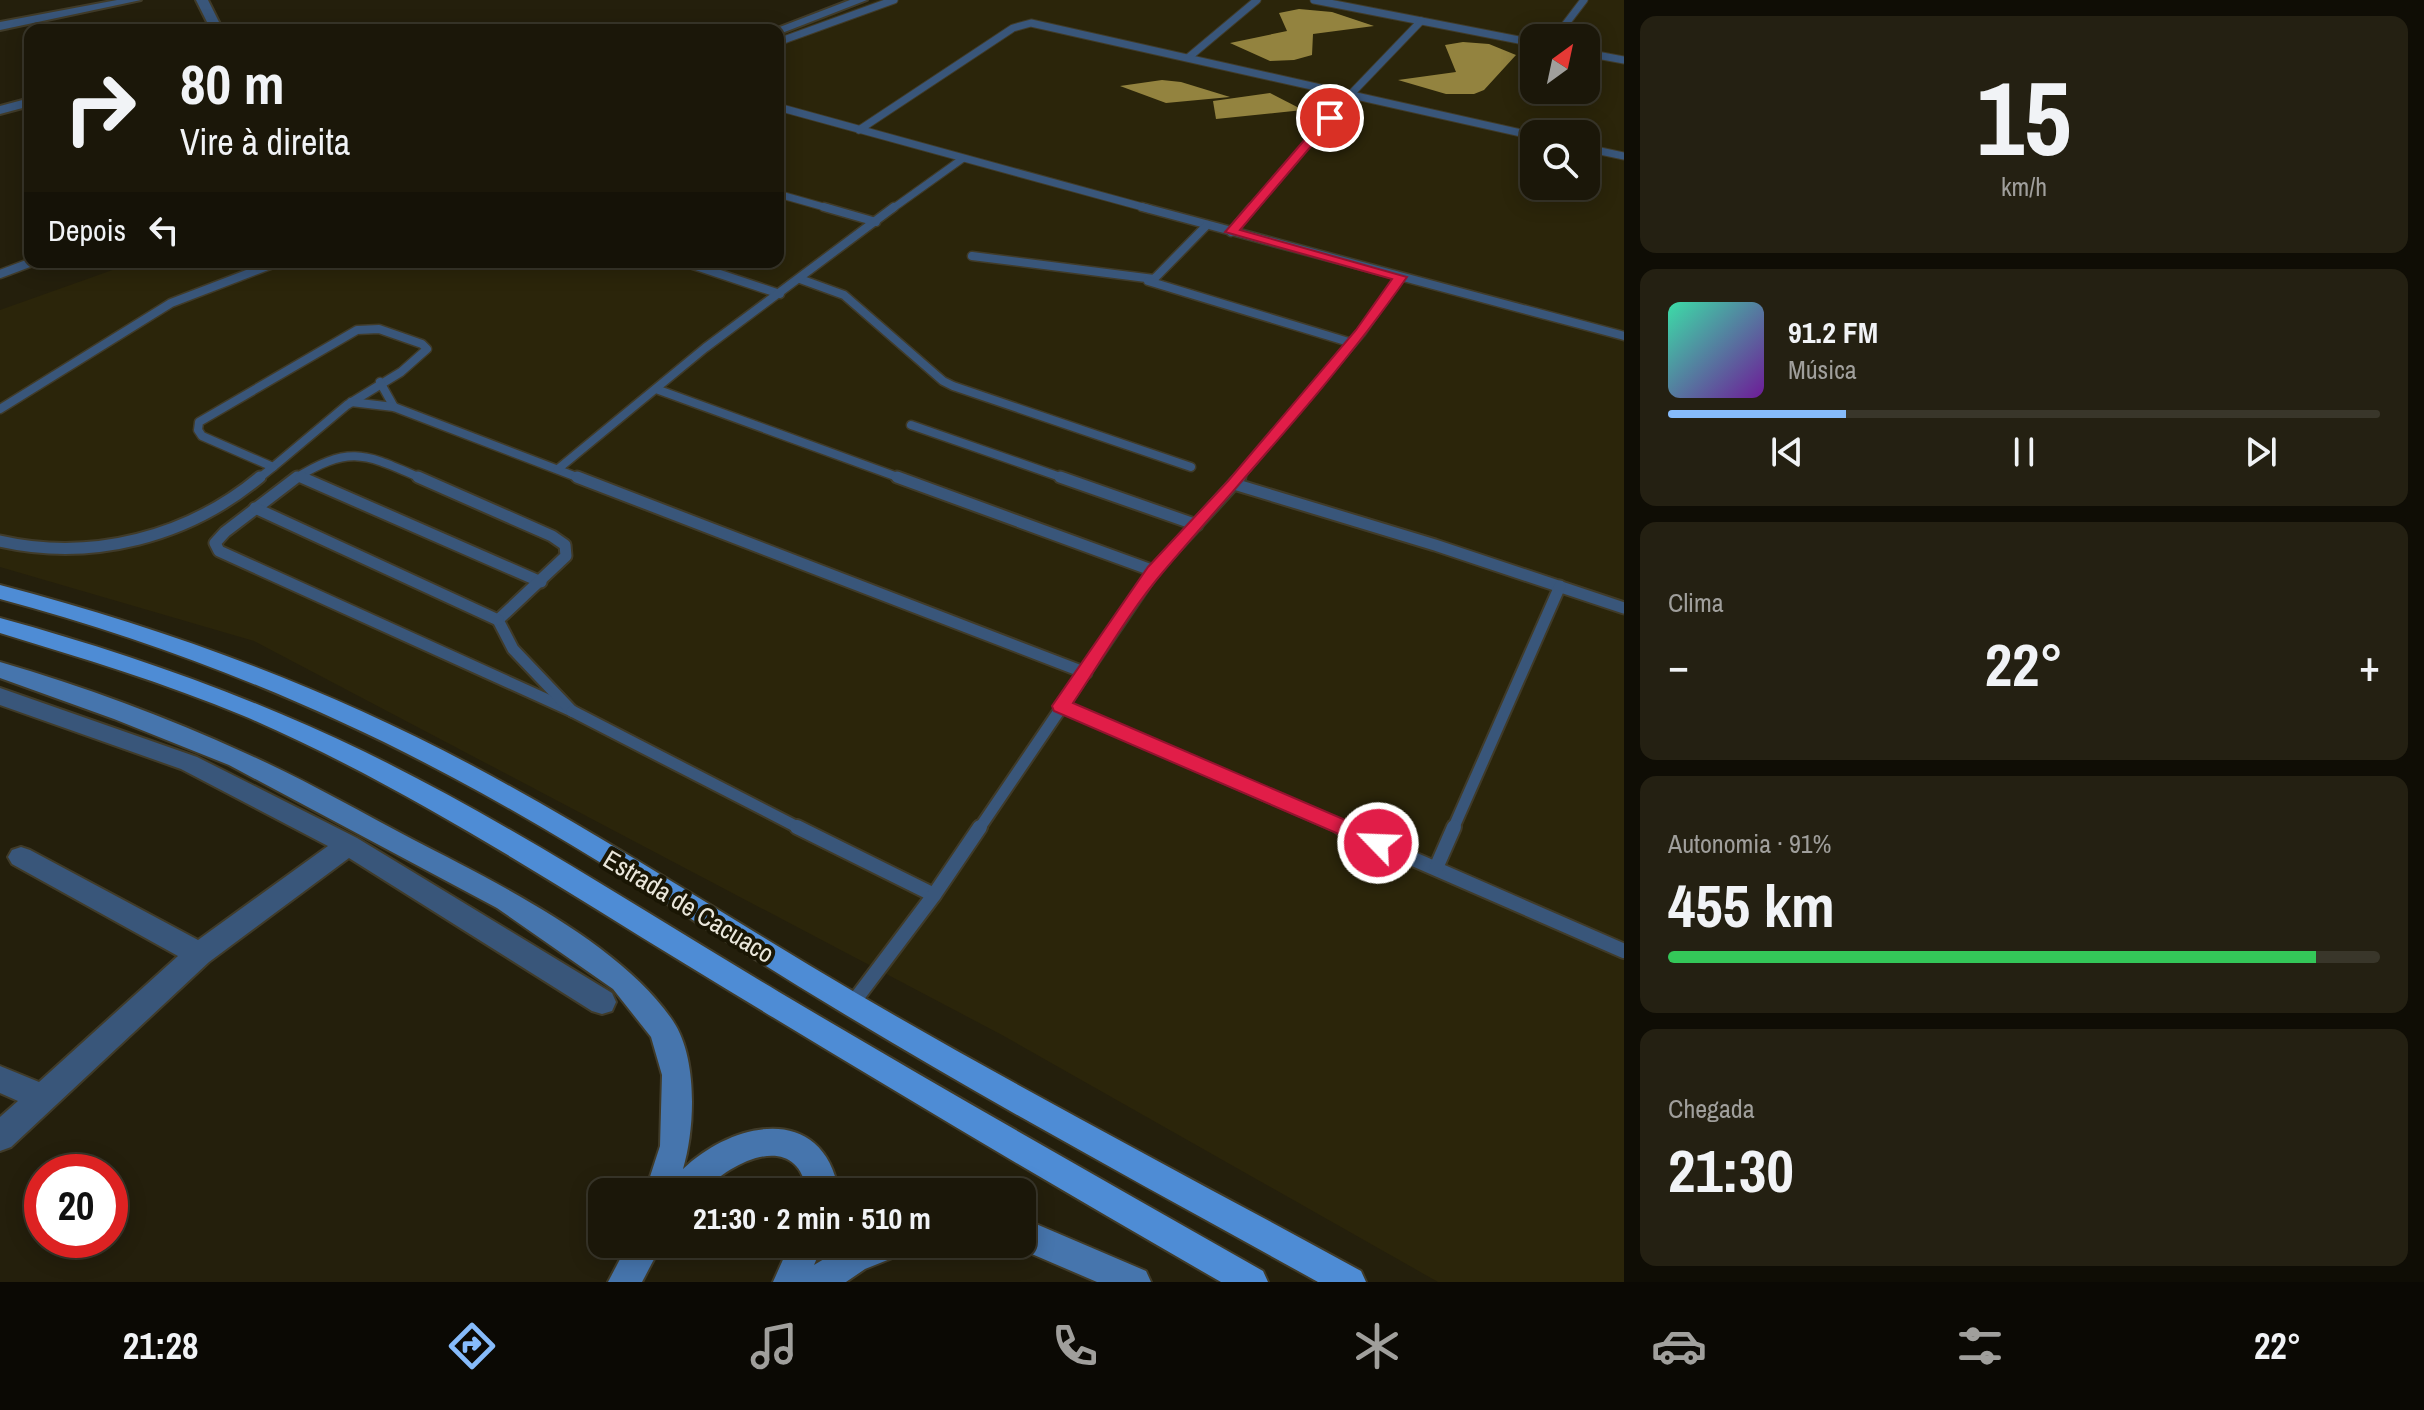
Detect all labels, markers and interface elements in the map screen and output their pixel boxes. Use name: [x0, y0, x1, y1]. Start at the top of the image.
north arrow: [1520, 24, 1600, 104]
map controls: [1520, 24, 1600, 200]
text: 80 m: [180, 46, 285, 121]
text: 15: [1977, 47, 2071, 187]
icon: right: [48, 56, 152, 160]
pin: [1296, 84, 1364, 152]
icon: arrive: [1308, 96, 1352, 140]
text: Vire à direita: [180, 118, 350, 166]
button: search: [1520, 120, 1600, 200]
text: km/h: [2001, 169, 2047, 204]
icon: left: [142, 208, 186, 252]
text: Depois: [48, 210, 126, 250]
text: 91.2 FM: [1788, 312, 1878, 352]
text: Música: [1788, 352, 1857, 387]
icon: previous: [1765, 430, 1809, 474]
icon: pause: [2002, 430, 2046, 474]
icon: next: [2239, 430, 2283, 474]
text: Clima: [1668, 585, 1724, 620]
text: 22°: [1985, 624, 2063, 705]
text: −: [1668, 635, 1689, 695]
text: +: [2359, 635, 2380, 695]
position arrow: [1336, 801, 1420, 885]
text: Autonomia · 91%: [1668, 826, 1832, 861]
street label: Estrada de Cacuaco: [597, 841, 781, 971]
text: 455 km: [1668, 865, 1835, 946]
text: Chegada: [1668, 1091, 1755, 1126]
text: 21:30: [1668, 1130, 1794, 1211]
speed limit sign: 20: [24, 1154, 128, 1258]
text: 21:30 · 2 min · 510 m: [693, 1198, 931, 1238]
icon: directions: [444, 1318, 500, 1374]
icon: music: [746, 1318, 802, 1374]
icon: phone: [1047, 1318, 1103, 1374]
icon: climate: [1349, 1318, 1405, 1374]
icon: car: [1651, 1318, 1707, 1374]
icon: filters: [1952, 1318, 2008, 1374]
text: 21:28: [123, 1322, 198, 1370]
text: 22°: [2254, 1322, 2301, 1370]

